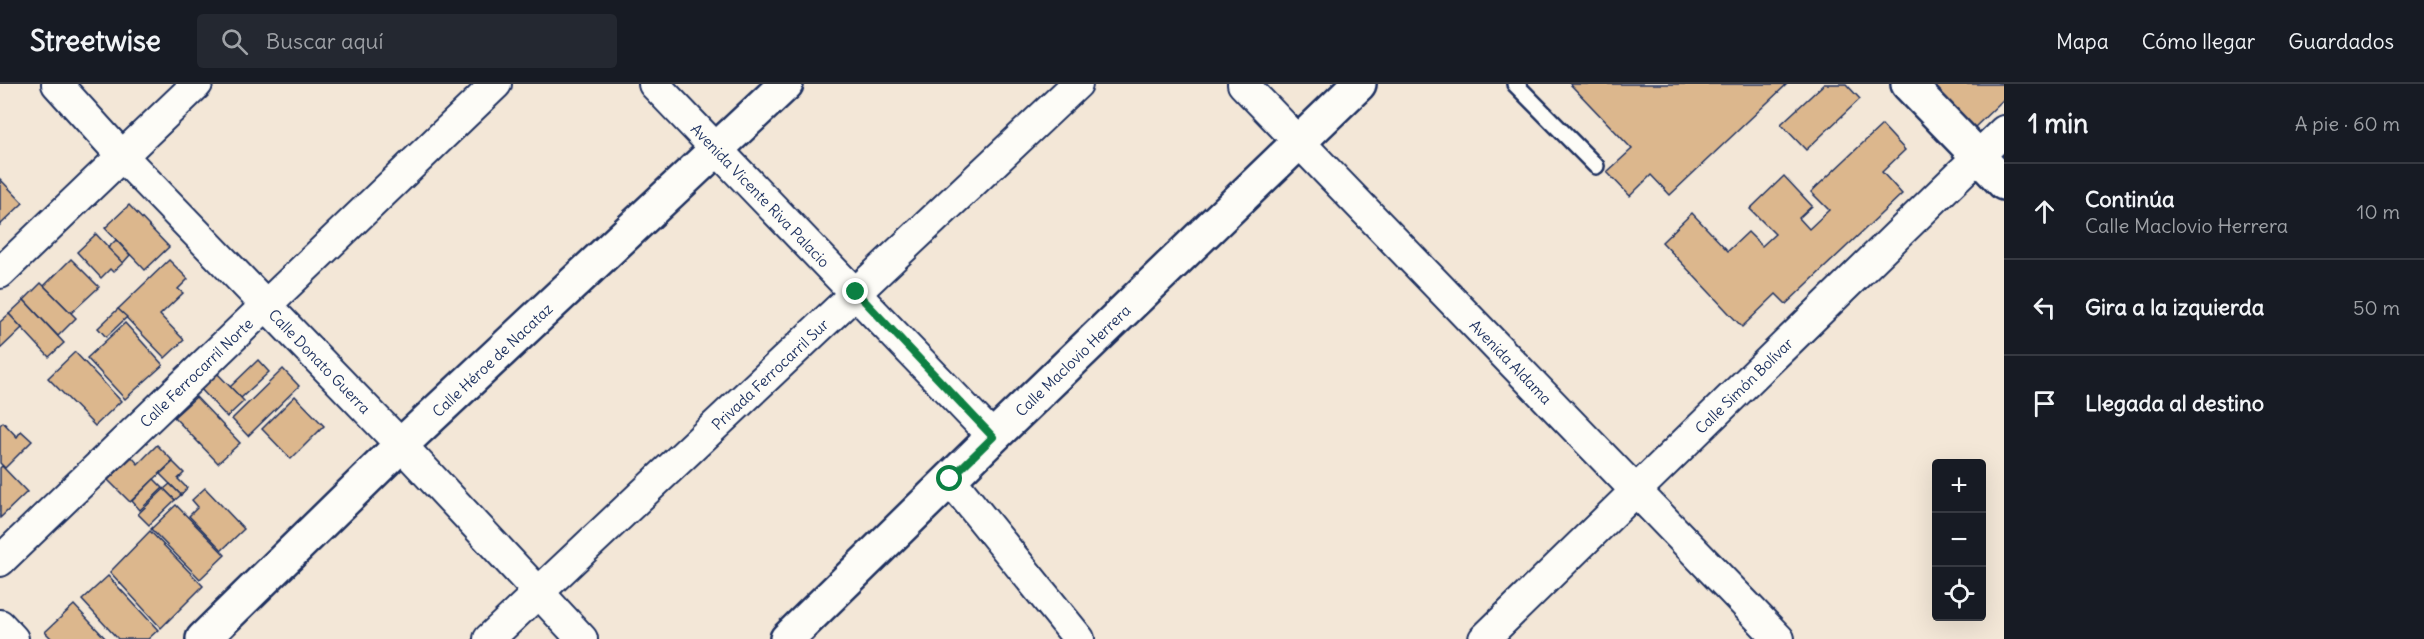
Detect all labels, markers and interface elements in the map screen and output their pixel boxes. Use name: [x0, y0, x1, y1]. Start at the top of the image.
search box: [197, 14, 617, 68]
text: Streetwise: [30, 23, 161, 59]
icon: search: [218, 25, 251, 58]
text: Buscar aquí: [266, 27, 383, 55]
text: Mapa: [2056, 28, 2109, 55]
text: Cómo llegar: [2142, 28, 2255, 55]
text: Guardados: [2288, 28, 2394, 55]
text: 1 min: [2028, 107, 2088, 140]
text: A pie · 60 m: [2295, 111, 2400, 136]
street label: Avenida Vicente Riva Palacio: [687, 119, 834, 271]
text: Continúa: [2085, 185, 2174, 213]
icon: ahead: [2028, 195, 2061, 228]
text: 10 m: [2357, 199, 2400, 224]
text: Calle Maclovio Herrera: [2085, 213, 2288, 238]
route end: [842, 278, 868, 304]
icon: left: [2028, 291, 2061, 324]
text: Gira a la izquierda: [2085, 293, 2264, 321]
text: 50 m: [2353, 295, 2400, 320]
street label: Calle Héroe de Nacataz: [428, 299, 556, 421]
street label: Calle Maclovio Herrera: [1011, 300, 1134, 420]
street label: Calle Donato Guerra: [265, 305, 375, 418]
street label: Calle Ferrocarril Norte: [136, 314, 257, 431]
street label: Privada Ferrocarril Sur: [707, 314, 832, 434]
street label: Avenida Aldama: [1466, 315, 1557, 408]
street label: Calle Simón Bolívar: [1691, 333, 1797, 437]
icon: arrive: [2028, 387, 2061, 420]
text: Llegada al destino: [2085, 389, 2264, 417]
map controls: [1932, 459, 1986, 621]
button: +: [1932, 459, 1986, 513]
route start: [936, 465, 962, 491]
button: −: [1932, 513, 1986, 567]
button: locate: [1932, 567, 1986, 621]

